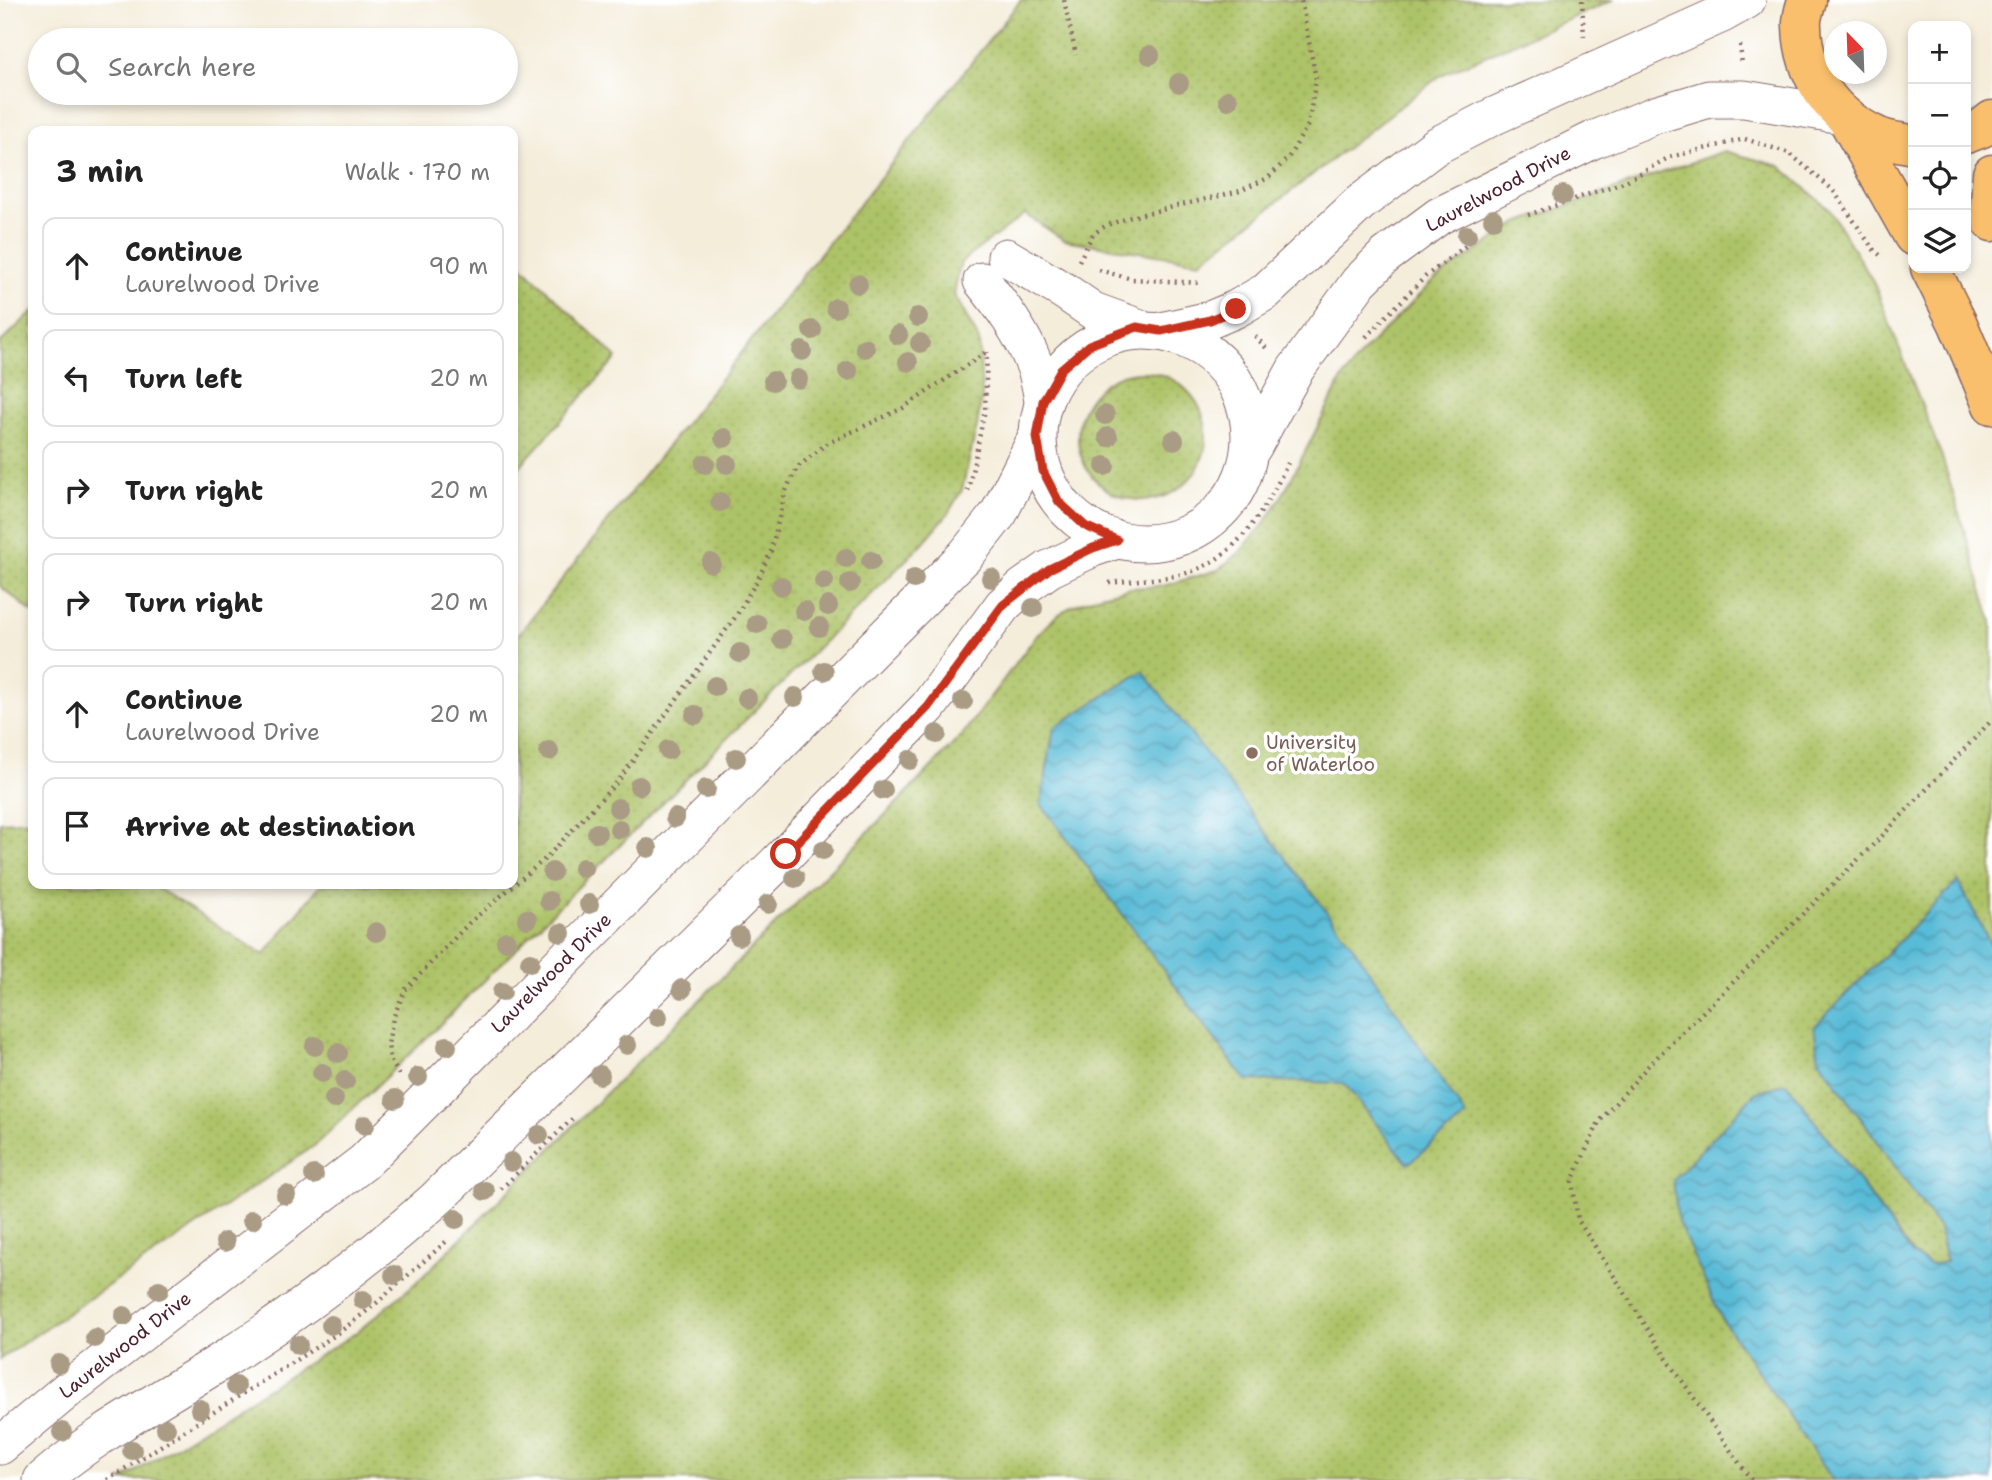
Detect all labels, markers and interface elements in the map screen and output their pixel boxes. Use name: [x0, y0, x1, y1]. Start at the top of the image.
north arrow: [1824, 21, 1887, 84]
map controls: [1908, 21, 1971, 273]
button: +: [1908, 21, 1971, 84]
search box: [28, 28, 518, 105]
icon: search: [52, 48, 90, 86]
text: Search here: [108, 49, 257, 84]
button: −: [1908, 84, 1971, 147]
street label: Laurelwood Drive: [1421, 140, 1575, 238]
button: locate: [1908, 147, 1971, 210]
text: 3 min: [56, 151, 143, 192]
text: Walk · 170 m: [345, 157, 490, 187]
button: layers: [1908, 210, 1971, 273]
text: Continue: [125, 234, 243, 269]
icon: ahead: [58, 247, 96, 285]
text: 90 m: [428, 251, 488, 281]
text: Laurelwood Drive: [125, 269, 320, 299]
route end: [1220, 293, 1251, 324]
icon: left: [58, 359, 96, 397]
text: Turn left: [125, 361, 242, 396]
text: 20 m: [429, 363, 488, 393]
icon: right: [58, 471, 96, 509]
text: Turn right: [125, 473, 263, 508]
text: 20 m: [429, 475, 488, 505]
icon: right: [58, 583, 96, 621]
text: Turn right: [125, 585, 263, 620]
text: 20 m: [429, 587, 488, 617]
text: Continue: [125, 682, 243, 717]
icon: ahead: [58, 695, 96, 733]
text: 20 m: [429, 699, 488, 729]
text: Laurelwood Drive: [125, 717, 320, 747]
place label: University of Waterloo: [1266, 730, 1375, 777]
marker: University of Waterloo: [1244, 745, 1260, 761]
icon: arrive: [58, 807, 96, 845]
text: Arrive at destination: [125, 809, 415, 844]
route start: [770, 838, 801, 869]
street label: Laurelwood Drive: [485, 907, 617, 1039]
street label: Laurelwood Drive: [54, 1286, 196, 1404]

